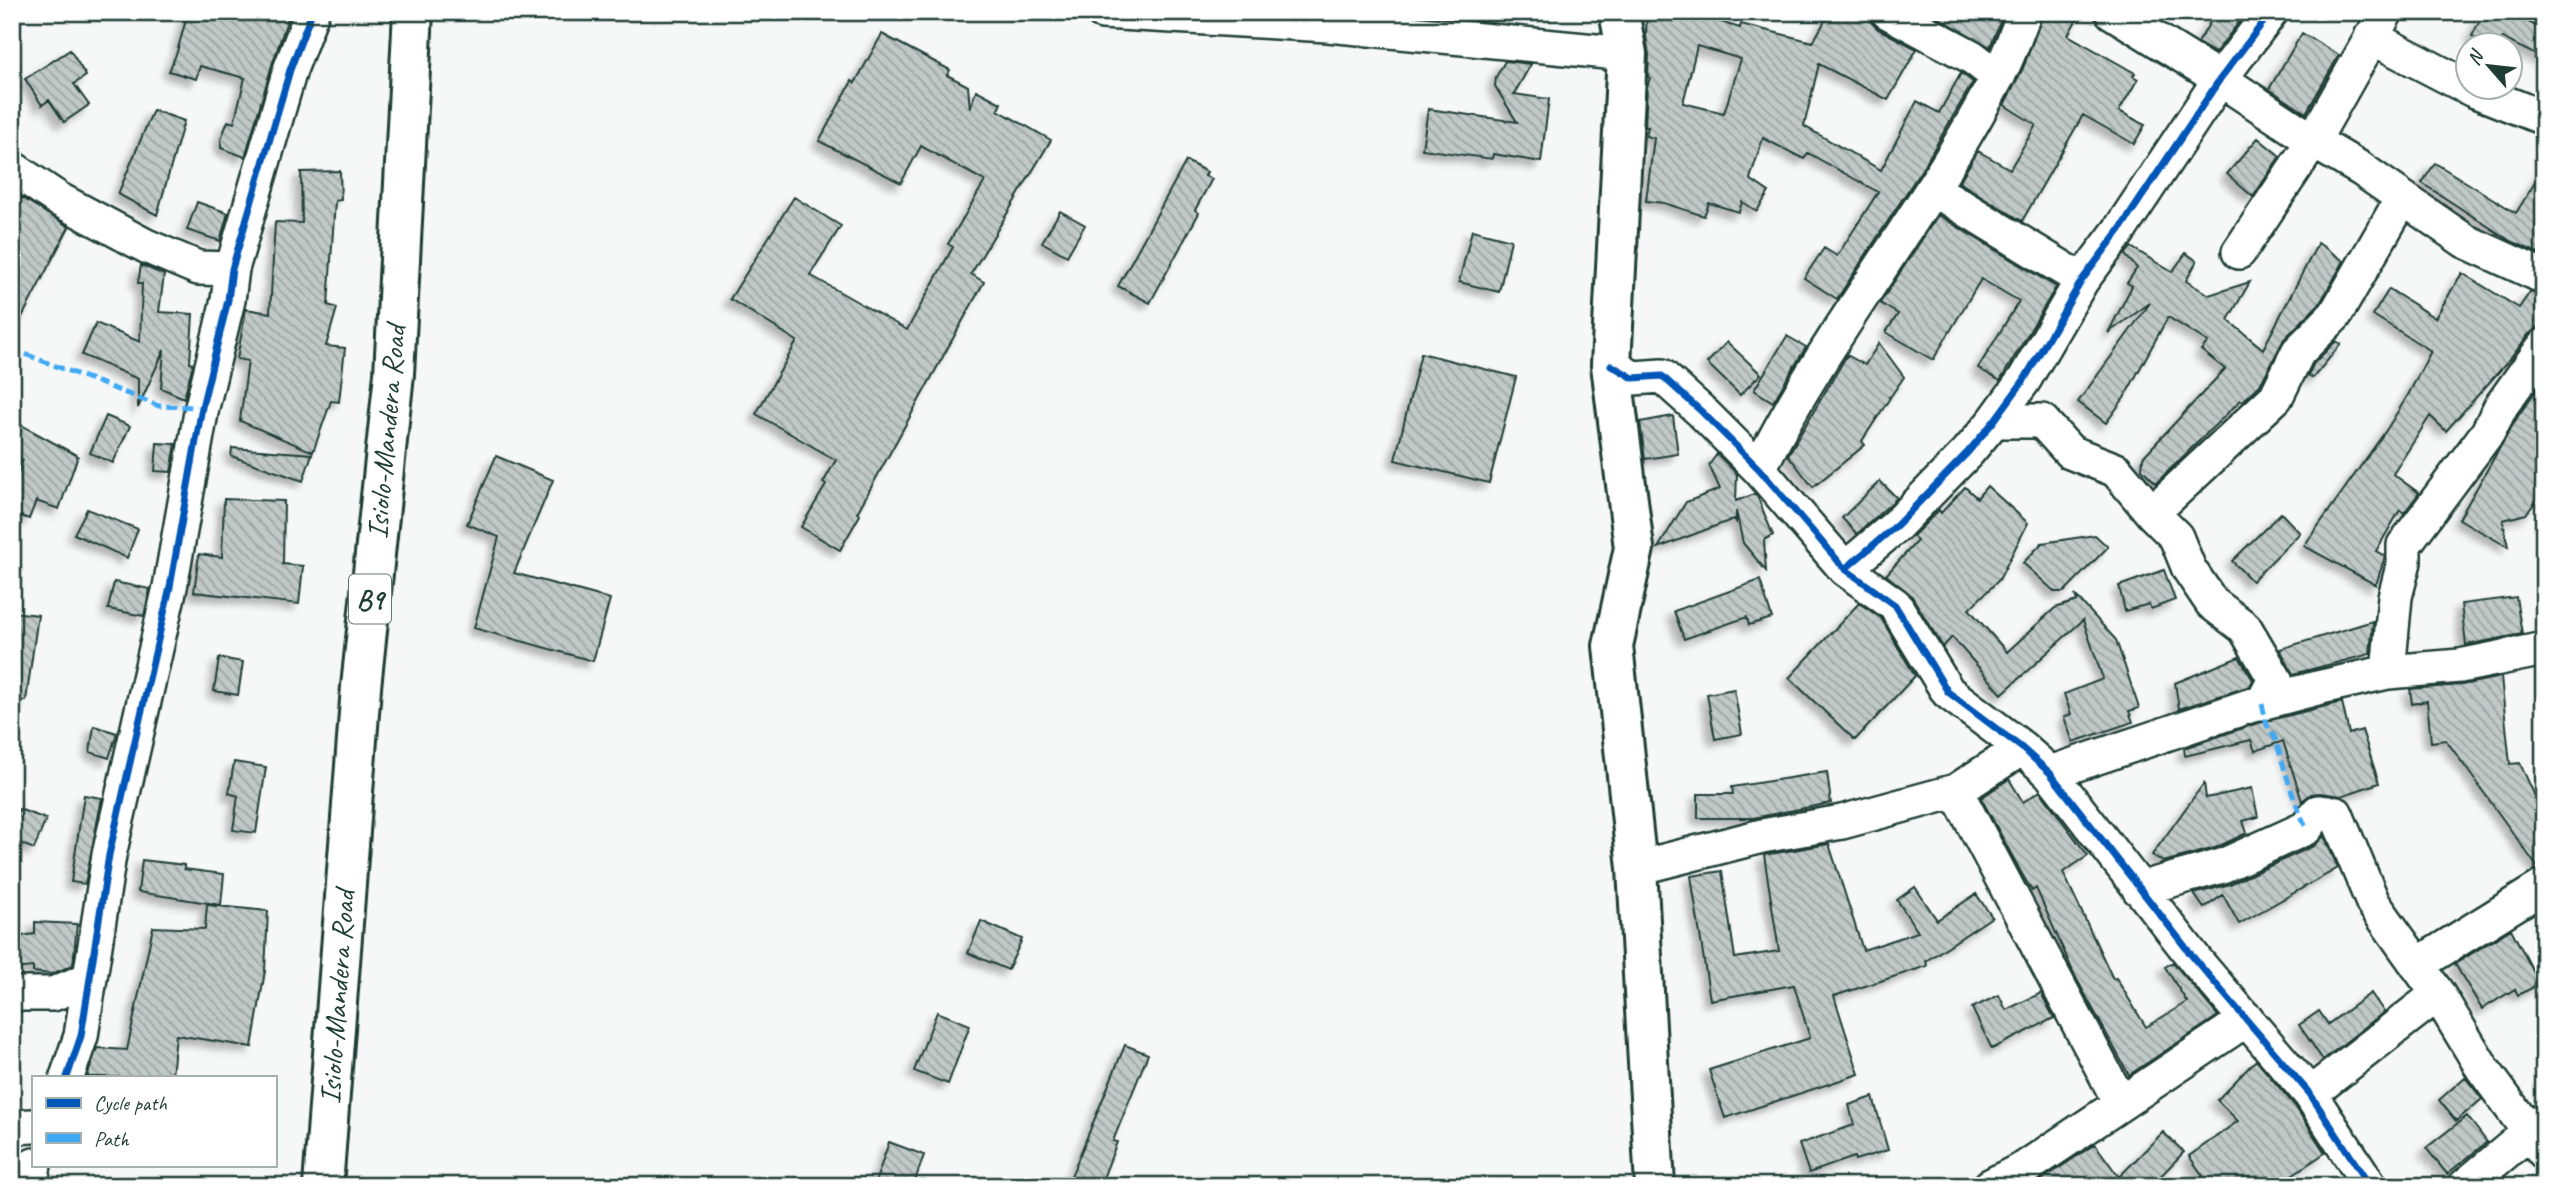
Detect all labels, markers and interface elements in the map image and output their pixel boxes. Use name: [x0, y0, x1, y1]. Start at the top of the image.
north arrow: [2454, 32, 2524, 102]
text: N: [2462, 45, 2490, 69]
street label: Isiolo-Mandera Road: [358, 320, 415, 540]
road number: B9: [349, 574, 391, 624]
street label: Isiolo-Mandera Road: [311, 885, 364, 1105]
legend: [32, 1076, 276, 1166]
text: Cycle path: [94, 1090, 167, 1116]
text: Path: [94, 1126, 130, 1152]

